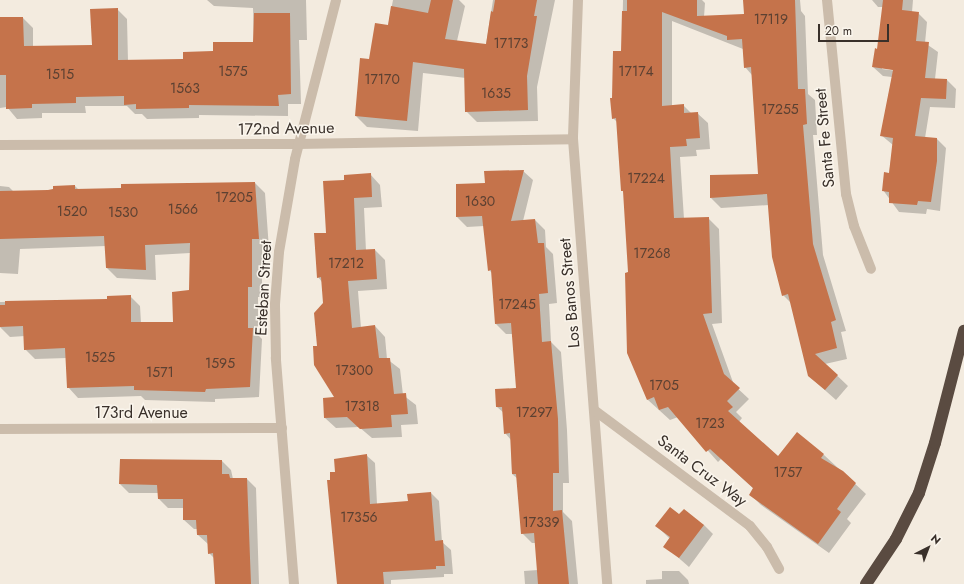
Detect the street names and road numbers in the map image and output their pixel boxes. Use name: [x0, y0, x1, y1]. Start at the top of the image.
street label: Santa Fe Street: [811, 87, 839, 189]
street label: 172nd Avenue: [237, 119, 335, 139]
street label: Los Banos Street: [556, 237, 584, 349]
street label: Esteban Street: [252, 240, 276, 336]
street label: 173rd Avenue: [94, 403, 188, 423]
street label: Santa Cruz Way: [653, 431, 751, 511]

